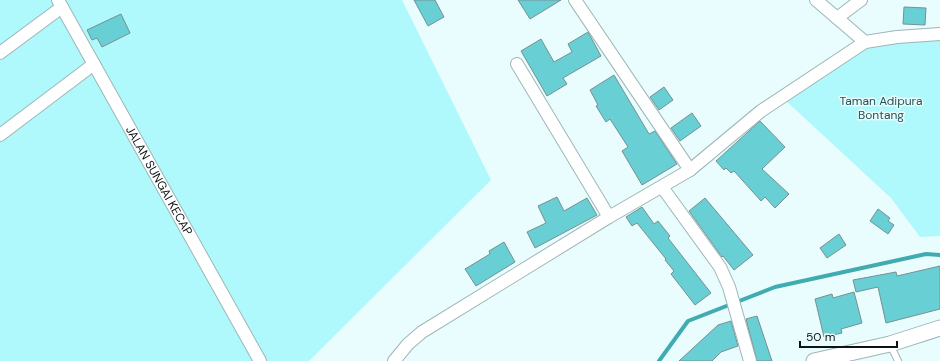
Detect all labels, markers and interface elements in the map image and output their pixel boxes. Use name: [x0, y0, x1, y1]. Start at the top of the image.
park label: Taman Adipura Bontang: [839, 93, 923, 123]
street label: JALAN SUNGAI KECAP: [122, 123, 196, 238]
scale bar: [800, 323, 897, 349]
text: 50 m: [806, 329, 835, 345]

